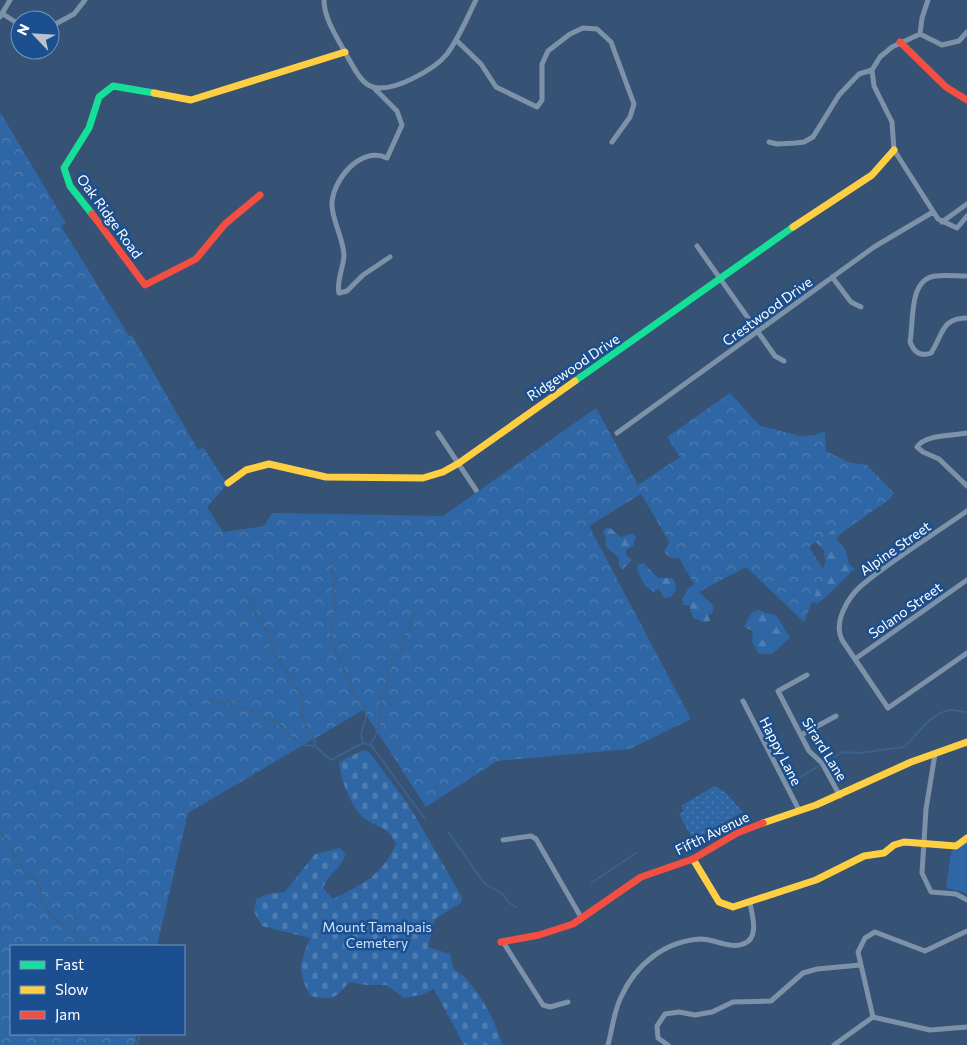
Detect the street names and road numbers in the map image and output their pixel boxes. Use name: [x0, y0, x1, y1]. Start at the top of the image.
street label: Oak Ridge Road: [74, 170, 146, 262]
street label: Crestwood Drive: [719, 273, 815, 349]
street label: Ridgewood Drive: [523, 330, 623, 404]
street label: Alpine Street: [856, 517, 934, 579]
street label: Solano Street: [865, 578, 945, 642]
street label: Happy Lane: [756, 714, 806, 788]
street label: Sirard Lane: [799, 714, 851, 784]
street label: Fifth Avenue: [672, 808, 752, 858]

